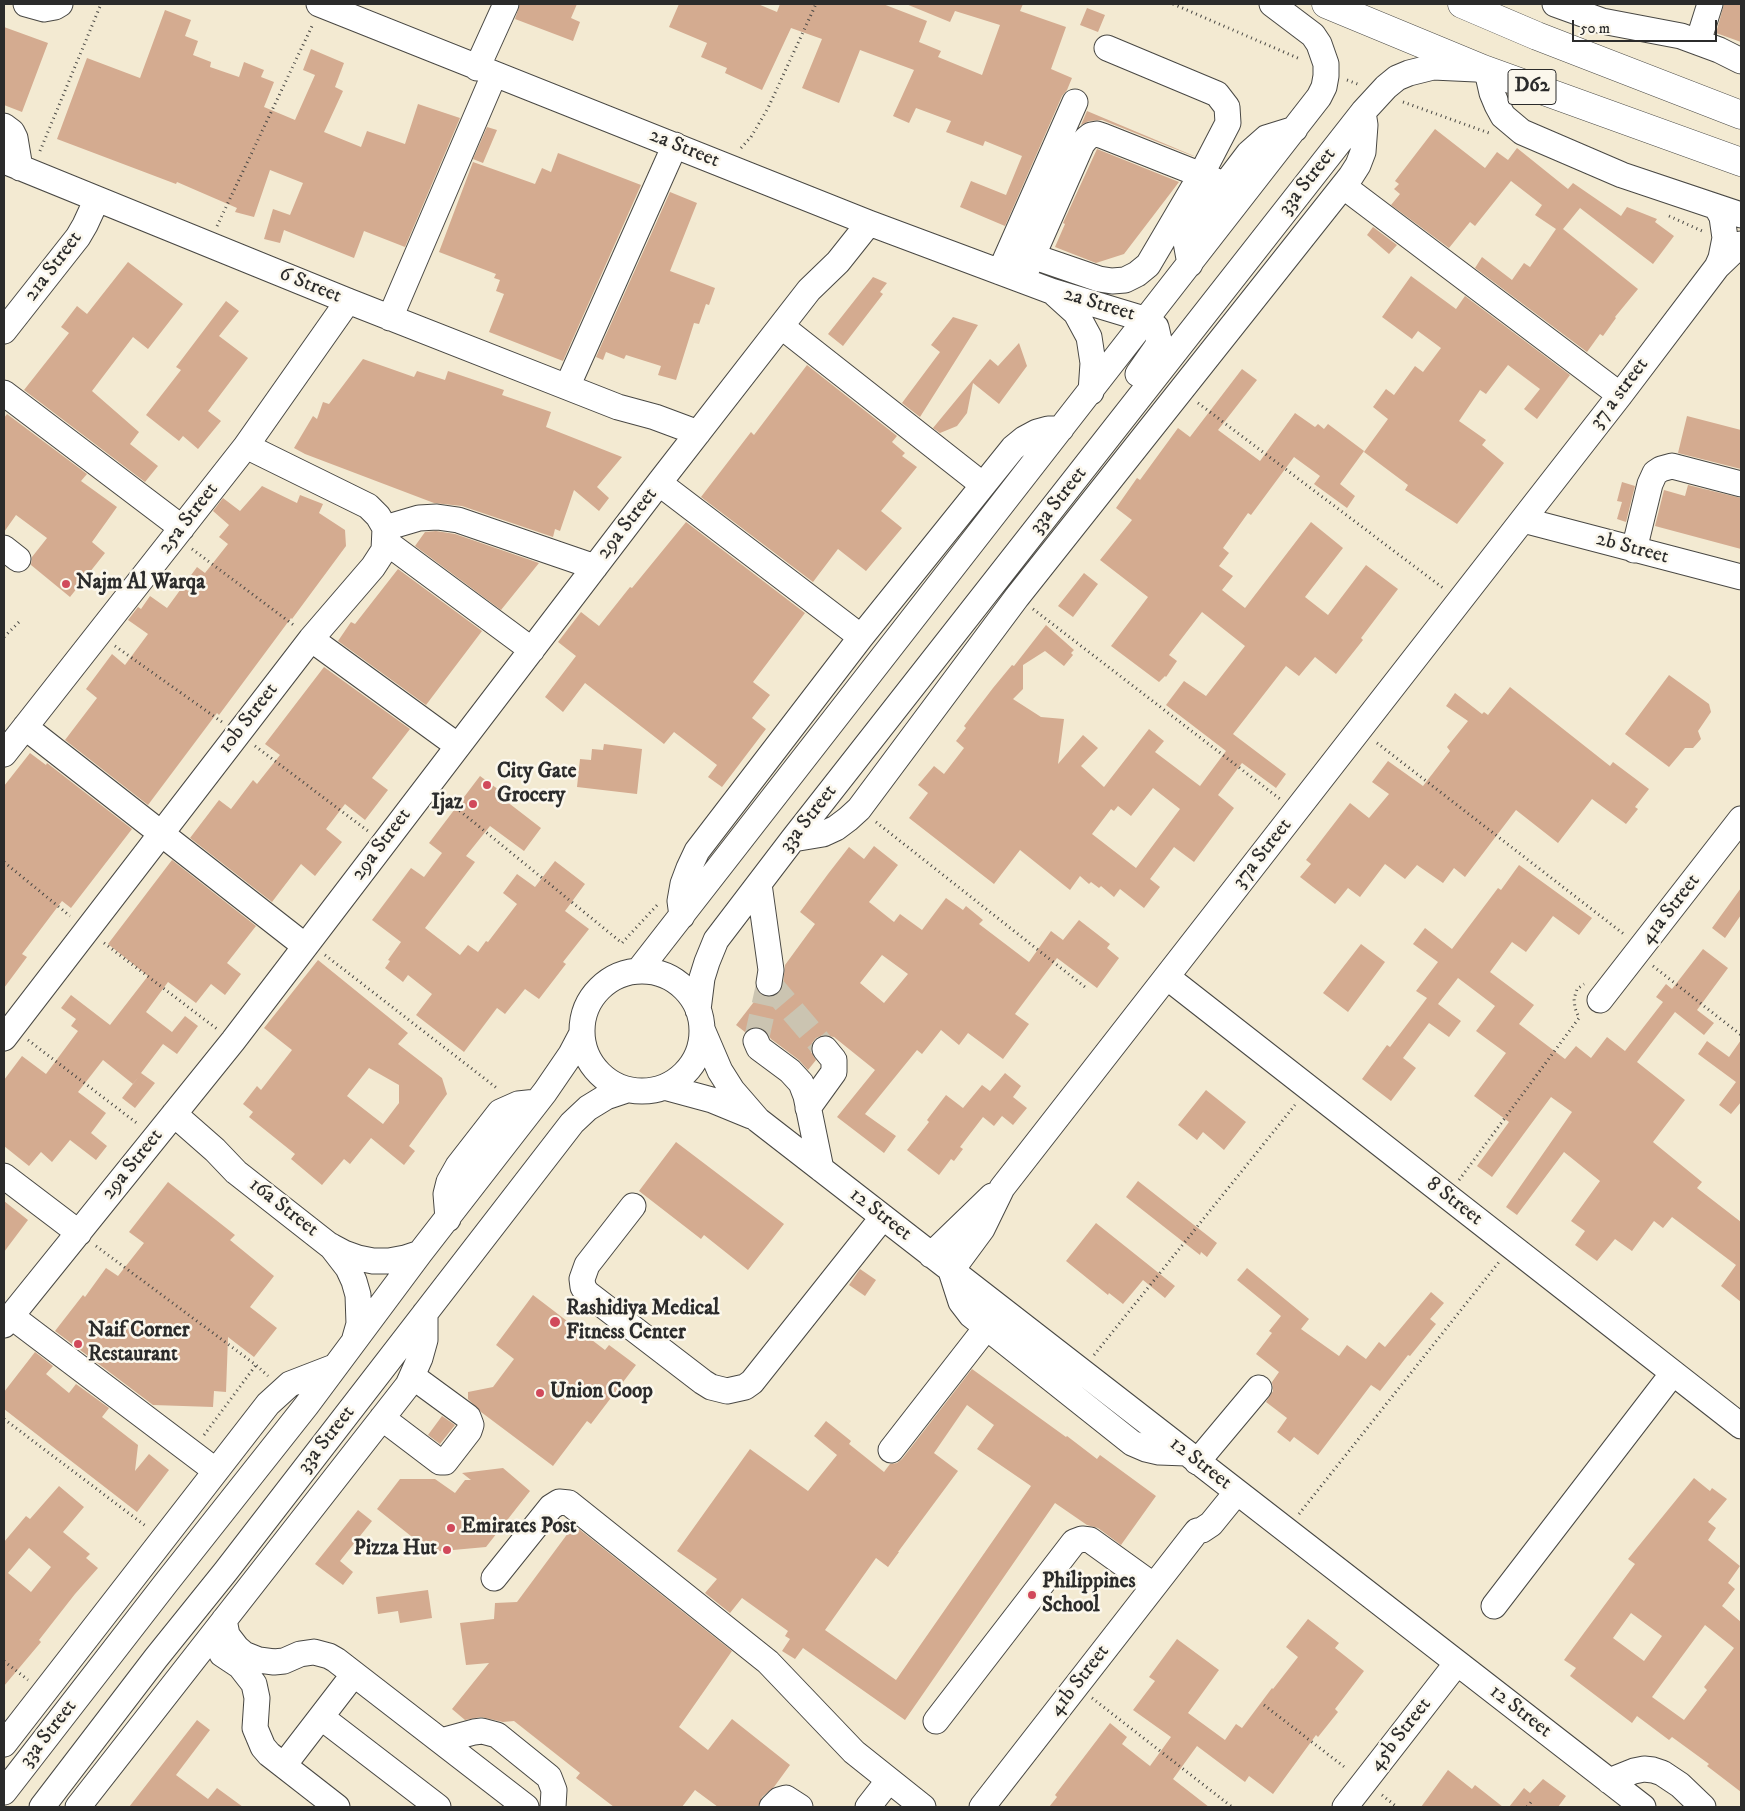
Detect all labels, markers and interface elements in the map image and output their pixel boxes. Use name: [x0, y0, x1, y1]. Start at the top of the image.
scale bar: [1575, 10, 1720, 42]
text: 50 m: [1580, 19, 1610, 38]
road number: D62: [1508, 70, 1556, 104]
street label: 2a Street: [645, 124, 723, 174]
street label: 33a Street: [1274, 143, 1342, 221]
street label: 21a Street: [20, 227, 88, 307]
street label: 6 Street: [275, 262, 345, 310]
street label: 2a Street: [1060, 282, 1138, 328]
street label: 37 a street: [1585, 353, 1655, 435]
street label: 33a Street: [1025, 462, 1093, 540]
street label: 25a Street: [153, 478, 225, 560]
street label: 29a Street: [592, 483, 664, 565]
street label: 2b Street: [1593, 527, 1671, 571]
place label: Najm Al Warqa: [76, 571, 205, 597]
marker: Najm Al Warqa: [60, 578, 72, 590]
street label: 10b Street: [214, 679, 284, 759]
place label: City Gate Grocery: [497, 760, 576, 810]
marker: City Gate Grocery: [481, 779, 493, 791]
street label: 33a Street: [775, 780, 843, 858]
place label: Ijaz: [431, 791, 463, 817]
marker: Ijaz: [467, 798, 479, 810]
street label: 29a Street: [347, 804, 417, 886]
street label: 37a Street: [1228, 814, 1298, 894]
street label: 41a Street: [1636, 870, 1706, 950]
street label: 29a Street: [97, 1124, 169, 1206]
street label: 8 Street: [1421, 1172, 1487, 1232]
street label: 16a Street: [243, 1173, 323, 1243]
street label: 12 Street: [844, 1183, 916, 1247]
place label: Rashidiya Medical Fitness Center: [566, 1297, 719, 1347]
marker: Rashidiya Medical Fitness Center: [548, 1315, 562, 1329]
place label: Naif Corner Restaurant: [88, 1319, 190, 1369]
marker: Naif Corner Restaurant: [72, 1338, 84, 1350]
place label: Union Coop: [550, 1380, 653, 1406]
marker: Union Coop: [534, 1387, 546, 1399]
street label: 33a Street: [293, 1401, 361, 1479]
street label: 12 Street: [1164, 1432, 1236, 1496]
place label: Emirates Post: [461, 1515, 576, 1541]
marker: Emirates Post: [445, 1522, 457, 1534]
place label: Pizza Hut: [354, 1537, 437, 1563]
marker: Pizza Hut: [441, 1544, 453, 1556]
place label: Philippines School: [1042, 1570, 1135, 1620]
marker: Philippines School: [1026, 1589, 1038, 1601]
street label: 41b Street: [1044, 1640, 1116, 1722]
street label: 12 Street: [1484, 1680, 1556, 1744]
street label: 45b Street: [1364, 1693, 1438, 1777]
street label: 33a Street: [15, 1695, 83, 1773]

